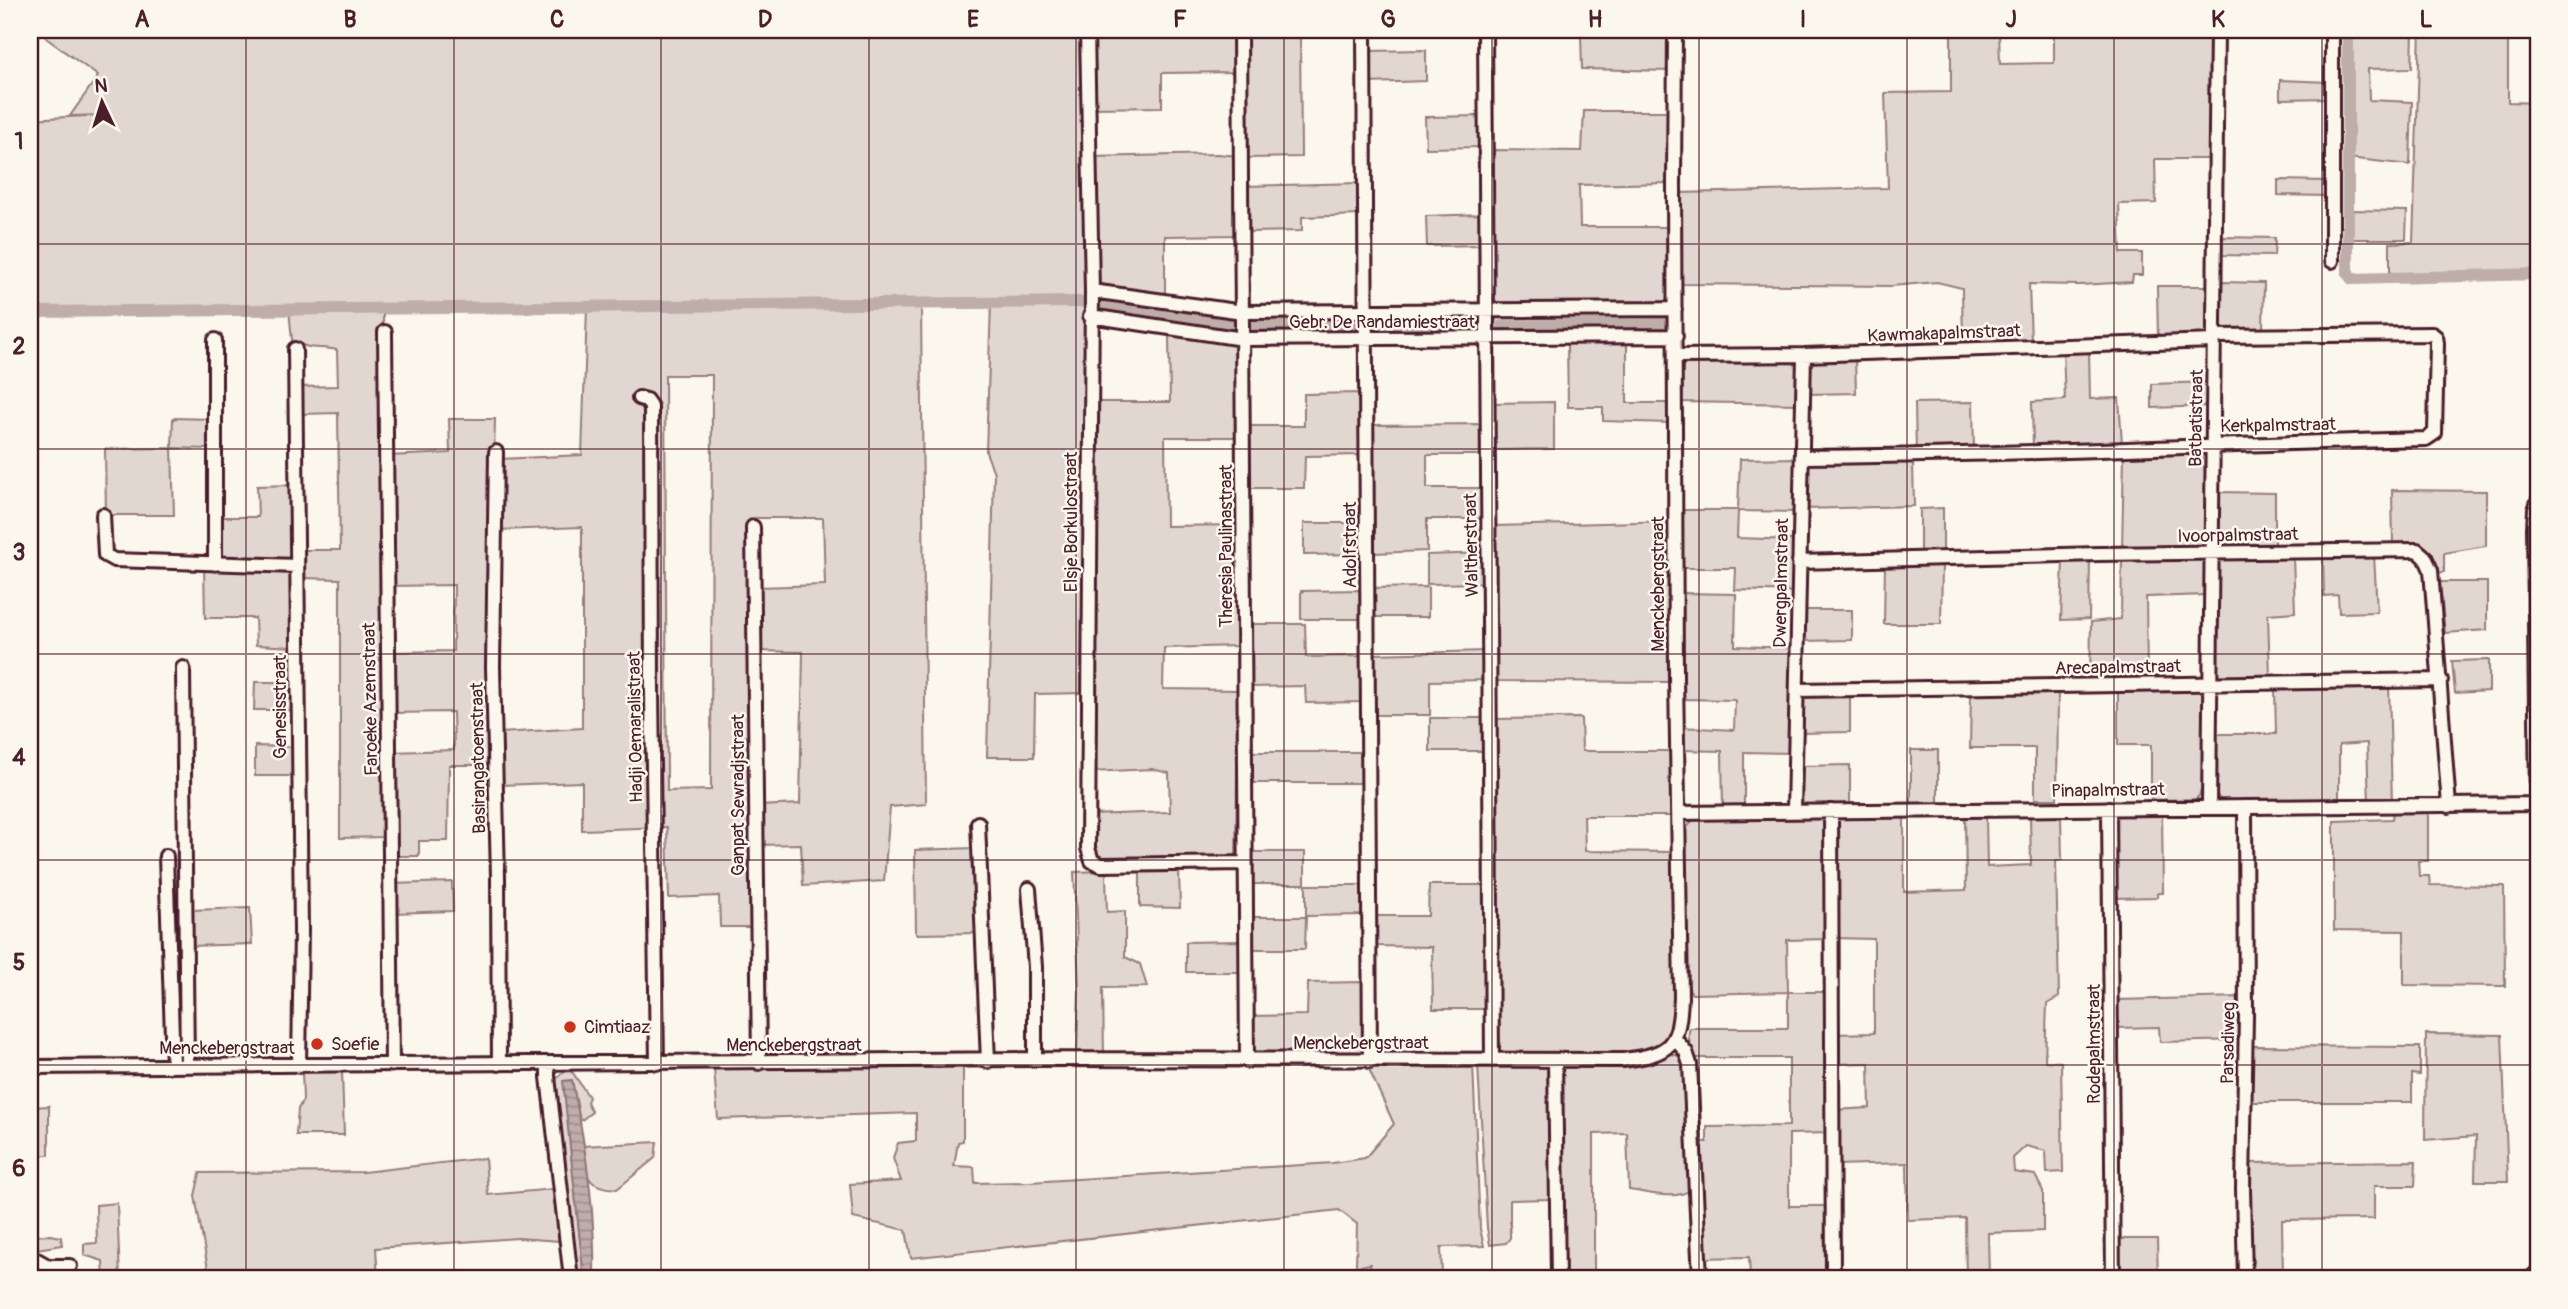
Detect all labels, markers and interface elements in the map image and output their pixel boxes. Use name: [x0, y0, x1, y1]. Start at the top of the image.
text: A: [135, 5, 150, 34]
text: B: [343, 5, 357, 34]
text: C: [550, 5, 564, 34]
text: D: [758, 5, 772, 34]
text: E: [967, 5, 979, 34]
text: F: [1173, 5, 1187, 34]
text: G: [1380, 5, 1396, 34]
text: H: [1588, 5, 1602, 34]
text: I: [1800, 5, 1806, 34]
text: J: [2005, 5, 2017, 34]
text: K: [2211, 5, 2225, 34]
text: L: [2420, 5, 2433, 34]
north arrow: [66, 66, 136, 136]
text: N: [94, 74, 108, 98]
text: 1: [15, 127, 24, 156]
street label: Gebr. De Randamiestraat: [1289, 311, 1476, 334]
street label: Kawmakapalmstraat: [1867, 319, 2022, 348]
text: 2: [13, 332, 26, 361]
street label: Batbatistraat: [2184, 368, 2209, 467]
street label: Kerkpalmstraat: [2220, 413, 2337, 438]
street label: Elsje Borkulostraat: [1060, 451, 1083, 592]
street label: Theresia Paulinastraat: [1215, 464, 1238, 628]
street label: Waltherstraat: [1459, 492, 1484, 597]
street label: Adolfstraat: [1339, 501, 1362, 588]
street label: Menckebergstraat: [1647, 515, 1670, 652]
street label: Dwergpalmstraat: [1769, 517, 1794, 648]
street label: Ivoorpalmstraat: [2177, 523, 2299, 548]
text: 3: [13, 538, 25, 567]
street label: Faroeke Azemstraat: [358, 621, 383, 776]
street label: Hadji Oemaralistraat: [623, 650, 648, 803]
street label: Genesisstraat: [269, 654, 292, 759]
street label: Arecapalmstraat: [2055, 655, 2182, 680]
street label: Basirangatoenstraat: [466, 681, 491, 834]
street label: Ganpat Sewradjstraat: [727, 713, 750, 876]
text: 4: [12, 743, 26, 772]
street label: Pinapalmstraat: [2051, 778, 2166, 803]
text: 5: [13, 948, 25, 977]
street label: Rodepalmstraat: [2083, 983, 2106, 1104]
street label: Parsadiweg: [2216, 1002, 2241, 1084]
place label: Cimtiaaz: [584, 1016, 650, 1039]
marker: Cimtiaaz: [562, 1019, 578, 1035]
street label: Menckebergstraat: [1293, 1032, 1430, 1055]
place label: Soefie: [331, 1033, 380, 1056]
street label: Menckebergstraat: [726, 1034, 863, 1057]
marker: Soefie: [309, 1036, 325, 1052]
street label: Menckebergstraat: [159, 1037, 296, 1060]
text: 6: [12, 1154, 26, 1183]

